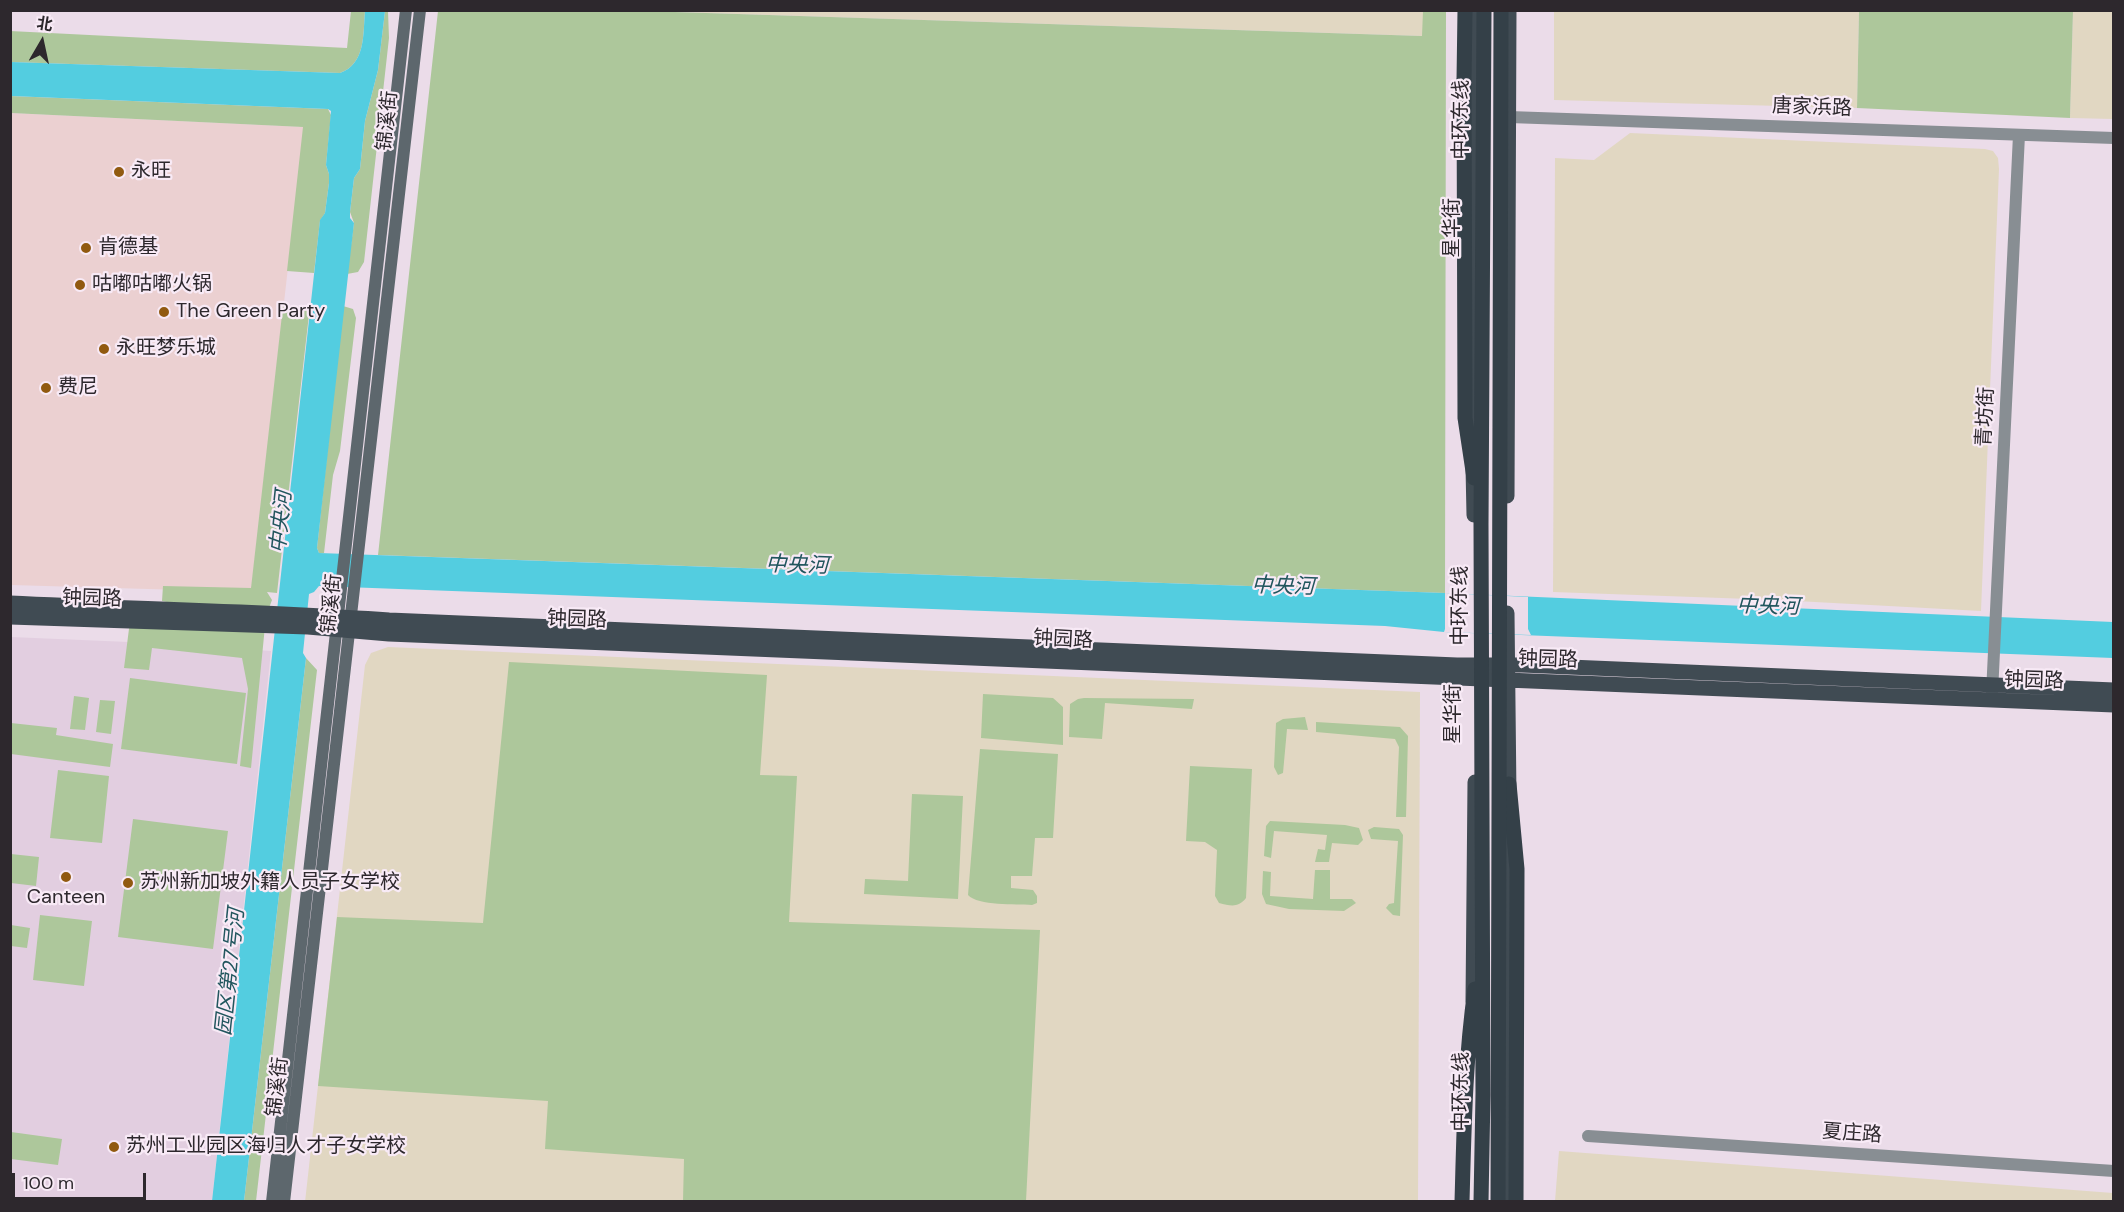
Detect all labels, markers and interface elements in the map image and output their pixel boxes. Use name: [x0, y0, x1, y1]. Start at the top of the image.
north arrow: [12, 12, 72, 72]
text: 北: [35, 12, 54, 35]
street label: 中环东线: [1450, 80, 1474, 160]
street label: 锦溪街: [373, 90, 403, 152]
street label: 唐家浜路: [1772, 95, 1852, 121]
place label: 永旺: [131, 160, 171, 184]
marker: 永旺: [112, 165, 126, 179]
street label: 星华街: [1441, 198, 1465, 258]
place label: 肯德基: [98, 236, 158, 260]
marker: 肯德基: [79, 241, 93, 255]
place label: 咕嘟咕嘟火锅: [92, 273, 212, 297]
marker: 咕嘟咕嘟火锅: [73, 278, 87, 292]
place label: The Green Party: [176, 300, 325, 324]
marker: The Green Party: [157, 305, 171, 319]
place label: 永旺梦乐城: [116, 337, 216, 361]
marker: 永旺梦乐城: [97, 342, 111, 356]
place label: 费尼: [58, 376, 98, 400]
marker: 费尼: [39, 381, 53, 395]
street label: 青坊街: [1972, 386, 2000, 448]
water label: 中央河: [266, 489, 298, 555]
water label: 中央河: [765, 552, 829, 580]
street label: 中环东线: [1449, 566, 1473, 646]
street label: 锦溪街: [317, 573, 347, 635]
water label: 中央河: [1251, 573, 1315, 601]
street label: 钟园路: [62, 586, 122, 612]
water label: 中央河: [1736, 593, 1800, 621]
street label: 钟园路: [547, 607, 607, 633]
street label: 钟园路: [1032, 626, 1094, 654]
street label: 钟园路: [1518, 647, 1578, 673]
street label: 钟园路: [2004, 668, 2064, 694]
street label: 星华街: [1442, 684, 1466, 744]
marker: Canteen: [59, 870, 73, 884]
place label: 苏州新加坡外籍人员子女学校: [140, 871, 400, 895]
marker: 苏州新加坡外籍人员子女学校: [121, 876, 135, 890]
place label: Canteen: [27, 886, 105, 910]
water label: 园区第27号河: [212, 907, 250, 1037]
street label: 中环东线: [1450, 1052, 1474, 1132]
street label: 锦溪街: [262, 1056, 294, 1118]
street label: 夏庄路: [1821, 1120, 1883, 1148]
place label: 苏州工业园区海归人才子女学校: [126, 1135, 406, 1159]
marker: 苏州工业园区海归人才子女学校: [107, 1140, 121, 1154]
scale bar: [15, 1161, 148, 1199]
text: 100 m: [23, 1171, 74, 1195]

